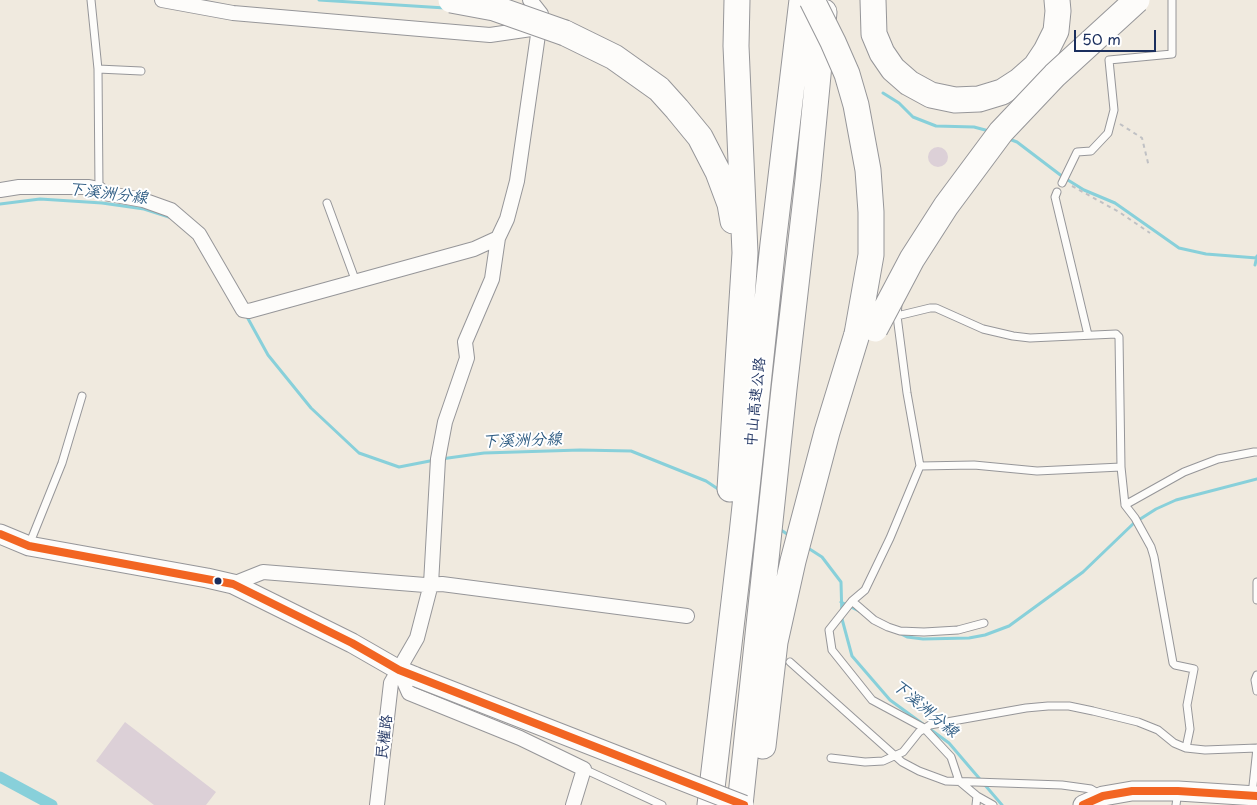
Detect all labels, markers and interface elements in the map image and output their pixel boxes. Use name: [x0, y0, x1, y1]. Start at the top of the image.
scale bar: [1077, 20, 1160, 52]
text: 50 m: [1082, 27, 1121, 50]
water label: 下溪洲分線: [67, 180, 149, 208]
street label: 中山高速公路: [742, 356, 770, 448]
water label: 下溪洲分線: [482, 430, 562, 452]
unlabelled marker: [213, 576, 223, 586]
water label: 下溪洲分線: [888, 676, 962, 742]
street label: 民權路: [373, 714, 397, 760]

